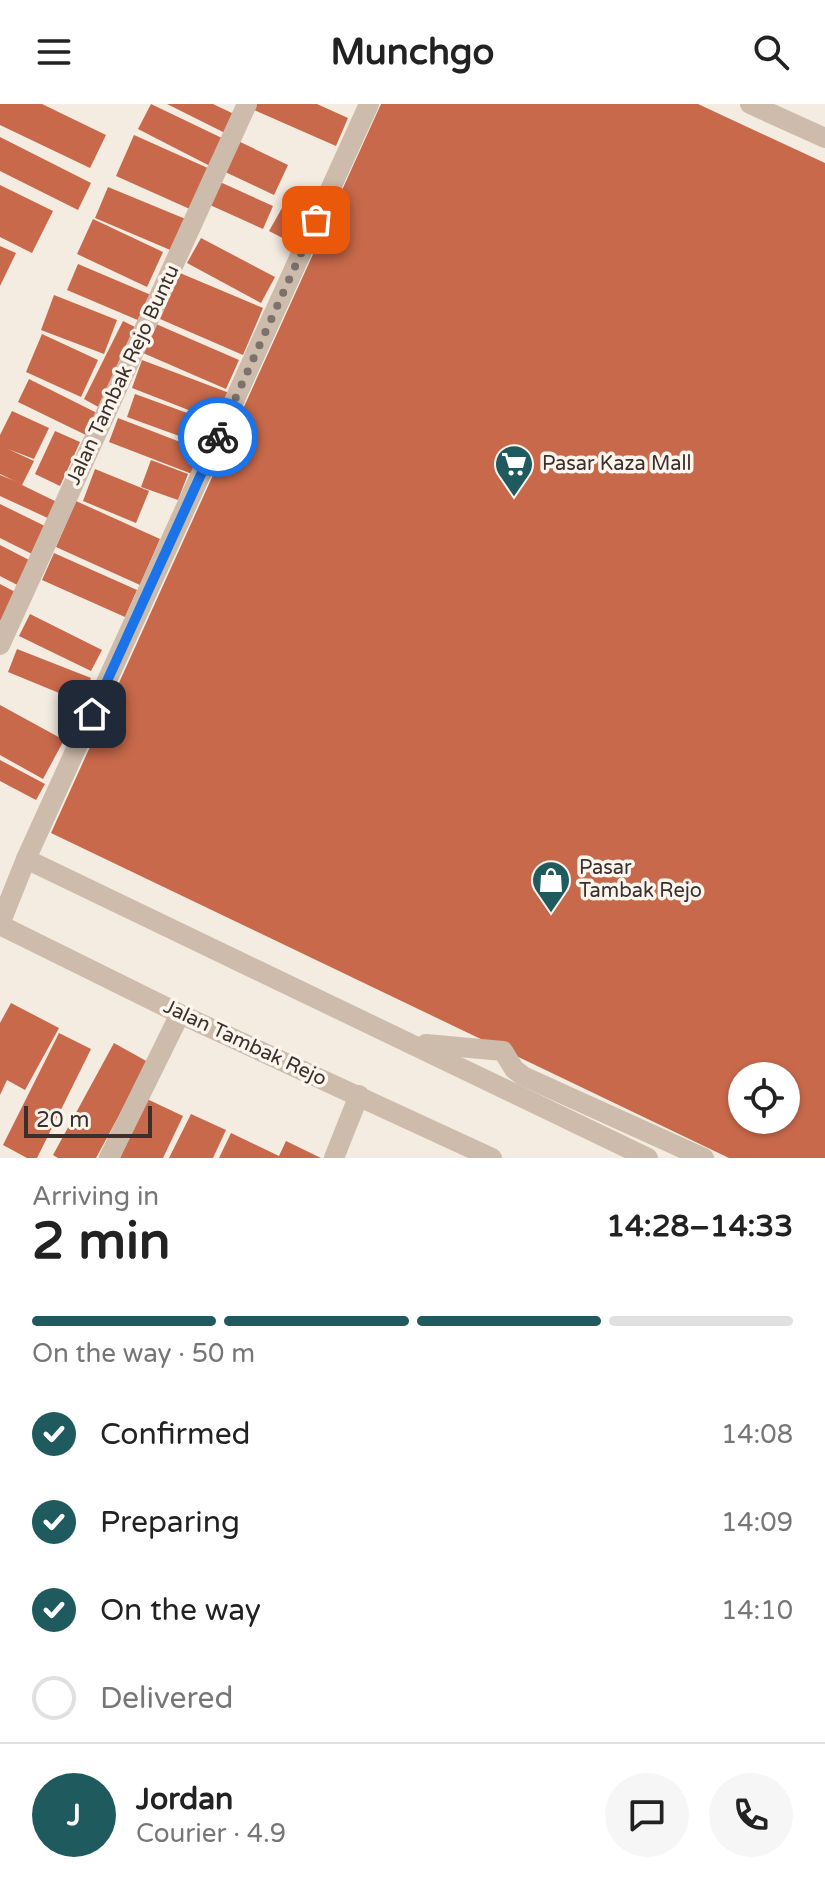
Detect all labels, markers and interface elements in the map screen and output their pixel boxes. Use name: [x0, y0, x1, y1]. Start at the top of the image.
icon: menu: [32, 30, 76, 74]
icon: search: [749, 30, 793, 74]
text: Munchgo: [331, 31, 494, 74]
pin: [282, 186, 350, 254]
icon: bag: [294, 198, 338, 242]
street label: Jalan Tambak Rejo Buntu: [61, 261, 185, 489]
courier: [178, 397, 258, 477]
icon: bike: [196, 415, 240, 459]
supermarket icon: Pasar Kaza Mall: [493, 443, 535, 498]
place label: Pasar Kaza Mall: [542, 452, 691, 476]
pin: [58, 680, 126, 748]
icon: home: [70, 692, 114, 736]
place label: Pasar Tambak Rejo: [579, 856, 702, 903]
shop icon: Pasar Tambak Rejo: [530, 859, 572, 914]
street label: Jalan Tambak Rejo: [160, 995, 330, 1091]
map controls: [728, 1062, 800, 1134]
button: locate: [728, 1062, 800, 1134]
scale bar: [24, 1102, 152, 1138]
text: 20 m: [36, 1107, 90, 1133]
text: Arriving in: [32, 1181, 159, 1212]
text: 14:28–14:33: [606, 1208, 793, 1245]
text: 2 min: [32, 1210, 171, 1273]
text: On the way · 50 m: [32, 1338, 255, 1369]
icon: check: [32, 1412, 76, 1456]
text: Confirmed: [100, 1416, 251, 1453]
text: 14:08: [721, 1419, 793, 1450]
icon: check: [32, 1500, 76, 1544]
text: Preparing: [100, 1504, 240, 1541]
text: 14:09: [721, 1507, 793, 1538]
icon: check: [32, 1588, 76, 1632]
text: On the way: [100, 1592, 261, 1629]
text: 14:10: [721, 1595, 793, 1626]
text: Delivered: [100, 1680, 234, 1717]
button: chat: [605, 1773, 689, 1857]
button: phone: [709, 1773, 793, 1857]
text: Jordan: [136, 1781, 233, 1818]
text: J: [67, 1797, 81, 1834]
text: Courier · 4.9: [136, 1818, 286, 1849]

